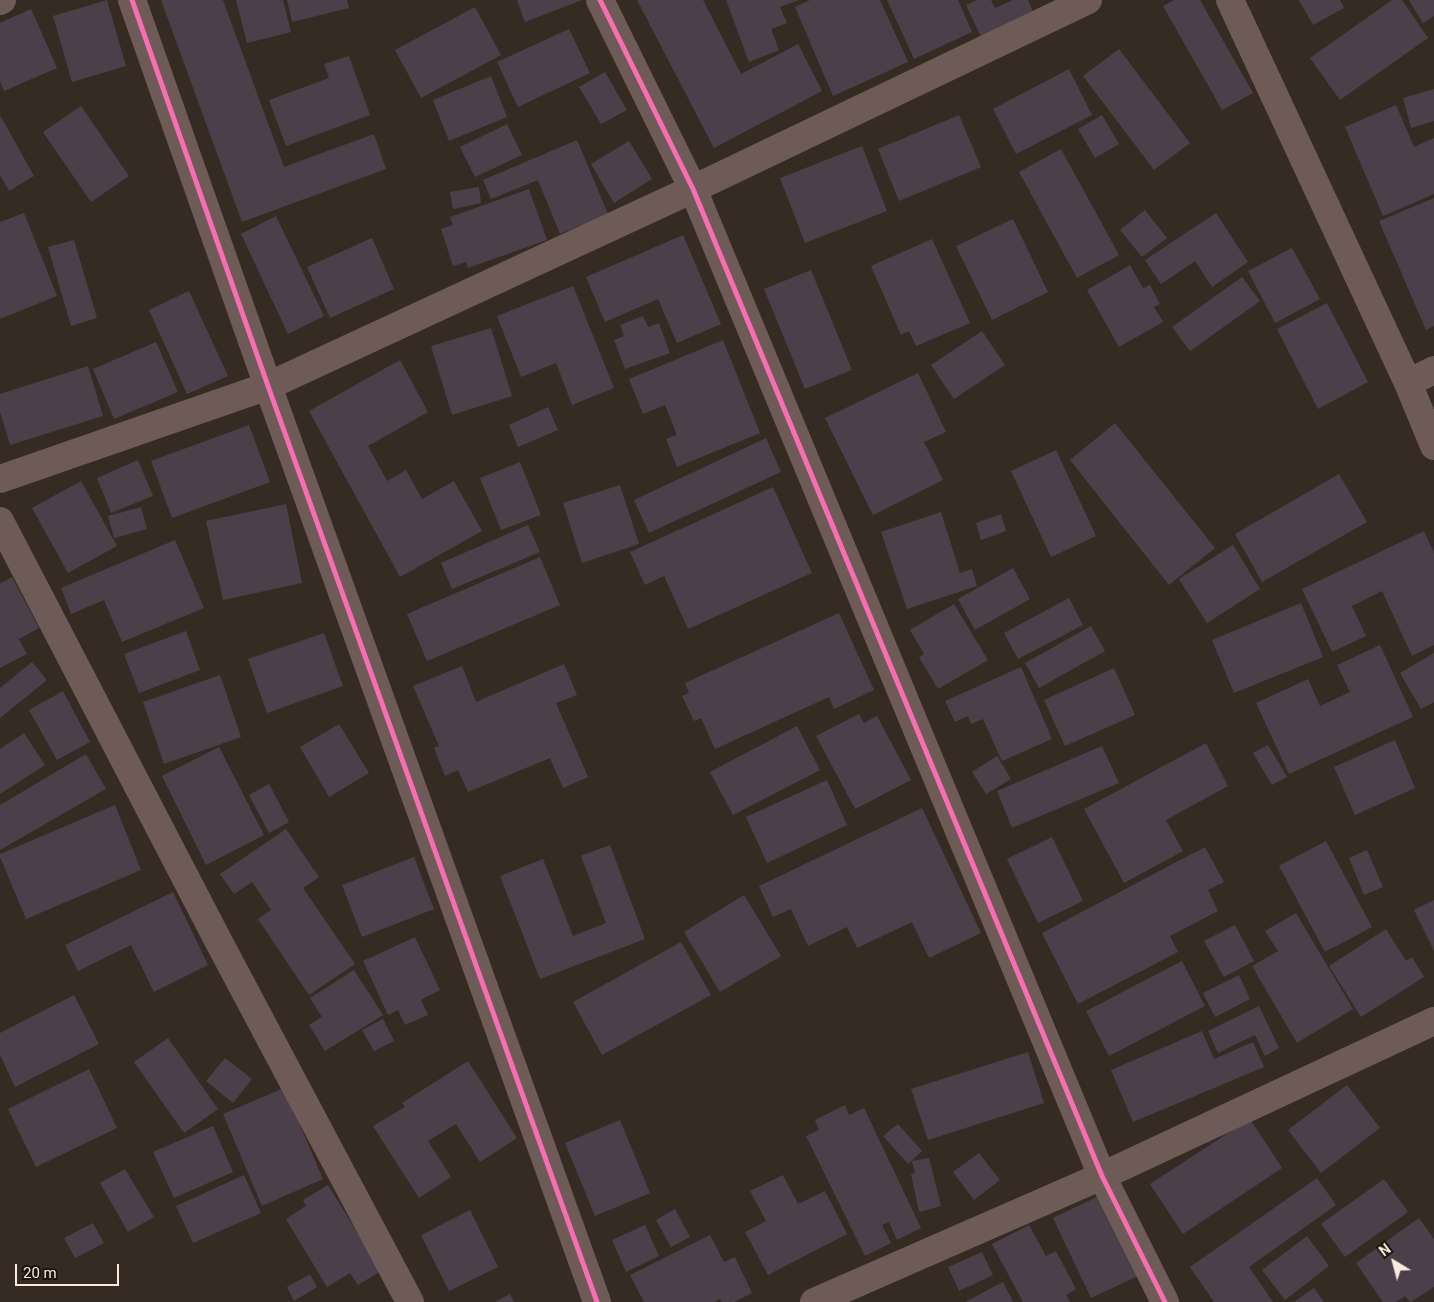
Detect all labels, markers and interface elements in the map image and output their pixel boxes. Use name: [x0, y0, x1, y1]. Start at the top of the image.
north arrow: [1369, 1237, 1419, 1287]
text: N: [1376, 1241, 1394, 1259]
scale bar: [18, 1254, 121, 1286]
text: 20 m: [23, 1264, 57, 1282]

